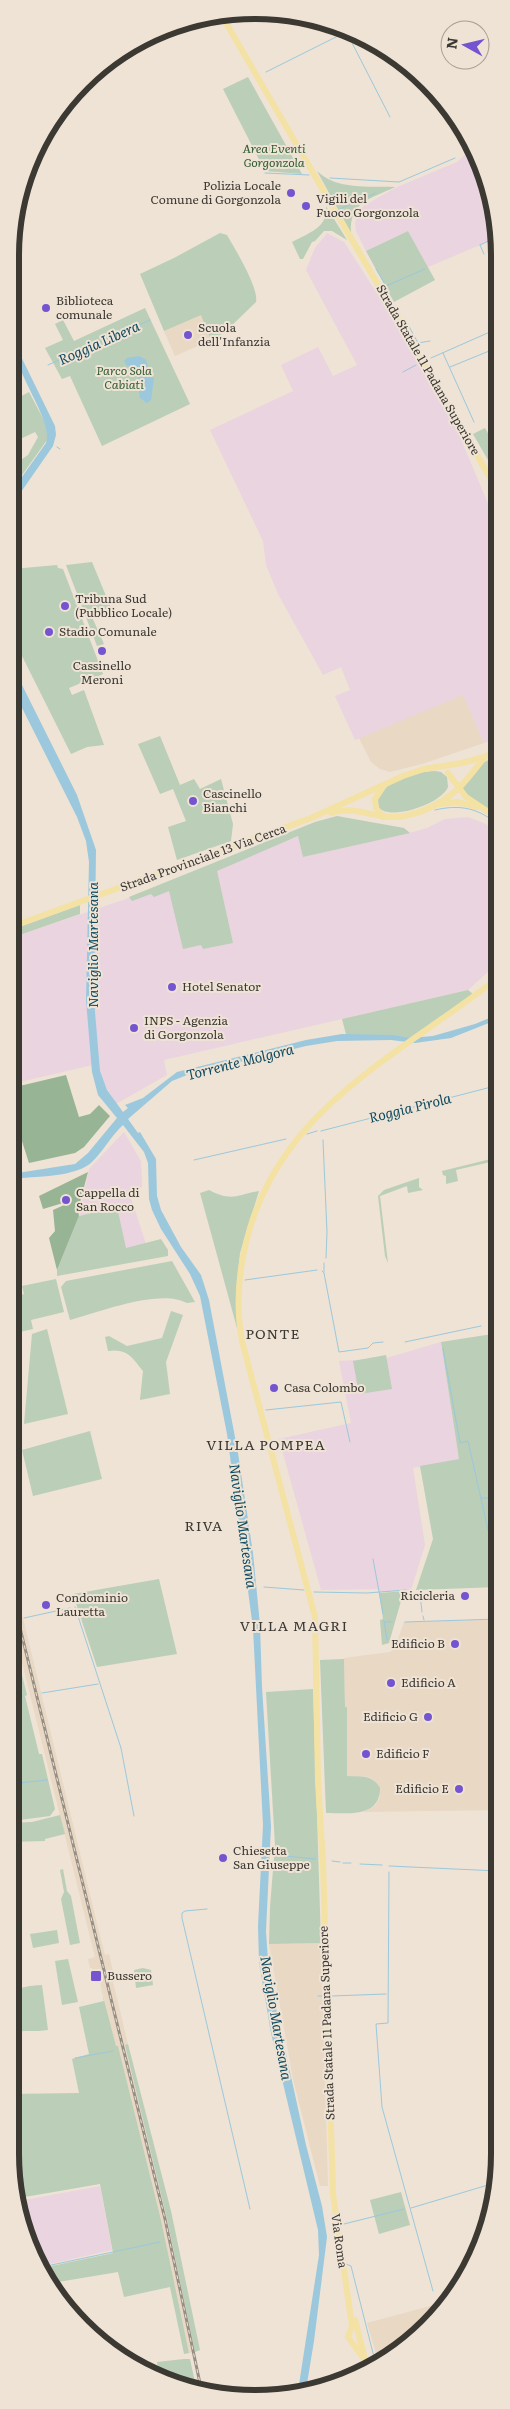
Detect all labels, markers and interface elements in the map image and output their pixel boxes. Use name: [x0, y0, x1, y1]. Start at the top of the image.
north arrow: [440, 20, 490, 70]
text: N: [440, 36, 462, 50]
park label: Area Eventi Gorgonzola: [242, 139, 306, 171]
place label: Polizia Locale Comune di Gorgonzola: [150, 176, 282, 208]
marker: Polizia Locale Comune di Gorgonzola: [285, 187, 297, 199]
place label: Vigili del Fuoco Gorgonzola: [316, 189, 420, 221]
marker: Vigili del Fuoco Gorgonzola: [300, 200, 312, 212]
street label: Strada Statale 11 Padana Superiore: [372, 281, 485, 458]
place label: Biblioteca comunale: [56, 291, 114, 323]
marker: Biblioteca comunale: [40, 302, 52, 314]
water label: Roggia Libera: [55, 315, 142, 369]
place label: Scuola dell'Infanzia: [198, 318, 271, 350]
marker: Scuola dell'Infanzia: [182, 329, 194, 341]
park label: Parco Sola Cabiati: [96, 361, 152, 393]
place label: Tribuna Sud (Pubblico Locale): [75, 589, 172, 621]
marker: Tribuna Sud (Pubblico Locale): [59, 600, 71, 612]
place label: Stadio Comunale: [59, 622, 157, 640]
marker: Stadio Comunale: [43, 626, 55, 638]
marker: Cassinello Meroni: [96, 645, 108, 657]
place label: Cassinello Meroni: [73, 656, 131, 688]
place label: Cascinello Bianchi: [203, 784, 262, 816]
marker: Cascinello Bianchi: [187, 795, 199, 807]
street label: Strada Provinciale 13 Via Cerca: [117, 818, 289, 896]
water label: Naviglio Martesana: [82, 882, 102, 1008]
place label: Hotel Senator: [182, 977, 261, 995]
marker: Hotel Senator: [166, 981, 178, 993]
place label: INPS - Agenzia di Gorgonzola: [144, 1011, 229, 1043]
marker: INPS - Agenzia di Gorgonzola: [128, 1022, 140, 1034]
water label: Torrente Molgora: [184, 1038, 295, 1084]
water label: Roggia Pirola: [366, 1087, 453, 1127]
place label: Cappella di San Rocco: [76, 1183, 140, 1215]
marker: Cappella di San Rocco: [60, 1194, 72, 1206]
district label: PONTE: [245, 1323, 301, 1343]
place label: Casa Colombo: [284, 1378, 365, 1396]
marker: Casa Colombo: [268, 1382, 280, 1394]
district label: VILLA POMPEA: [206, 1434, 326, 1454]
water label: Naviglio Martesana: [225, 1462, 263, 1590]
district label: RIVA: [185, 1515, 223, 1535]
place label: Ricicleria: [400, 1586, 456, 1604]
place label: Condominio Lauretta: [56, 1588, 128, 1620]
marker: Ricicleria: [459, 1590, 471, 1602]
marker: Condominio Lauretta: [40, 1599, 52, 1611]
district label: VILLA MAGRI: [240, 1615, 348, 1635]
place label: Edificio B: [391, 1634, 445, 1652]
marker: Edificio B: [449, 1638, 461, 1650]
place label: Edificio A: [401, 1673, 456, 1691]
marker: Edificio A: [385, 1677, 397, 1689]
place label: Edificio G: [363, 1707, 418, 1725]
marker: Edificio G: [422, 1711, 434, 1723]
place label: Edificio F: [376, 1744, 430, 1762]
marker: Edificio F: [360, 1748, 372, 1760]
place label: Edificio E: [395, 1779, 449, 1797]
marker: Edificio E: [453, 1783, 465, 1795]
place label: Chiesetta San Giuseppe: [233, 1841, 310, 1873]
marker: Chiesetta San Giuseppe: [217, 1852, 229, 1864]
street label: Strada Statale 11 Padana Superiore: [314, 1926, 338, 2120]
water label: Naviglio Martesana: [256, 1954, 298, 2082]
place label: Bussero: [107, 1966, 152, 1984]
marker: Bussero: [89, 1969, 103, 1983]
street label: Via Roma: [327, 2212, 353, 2270]

